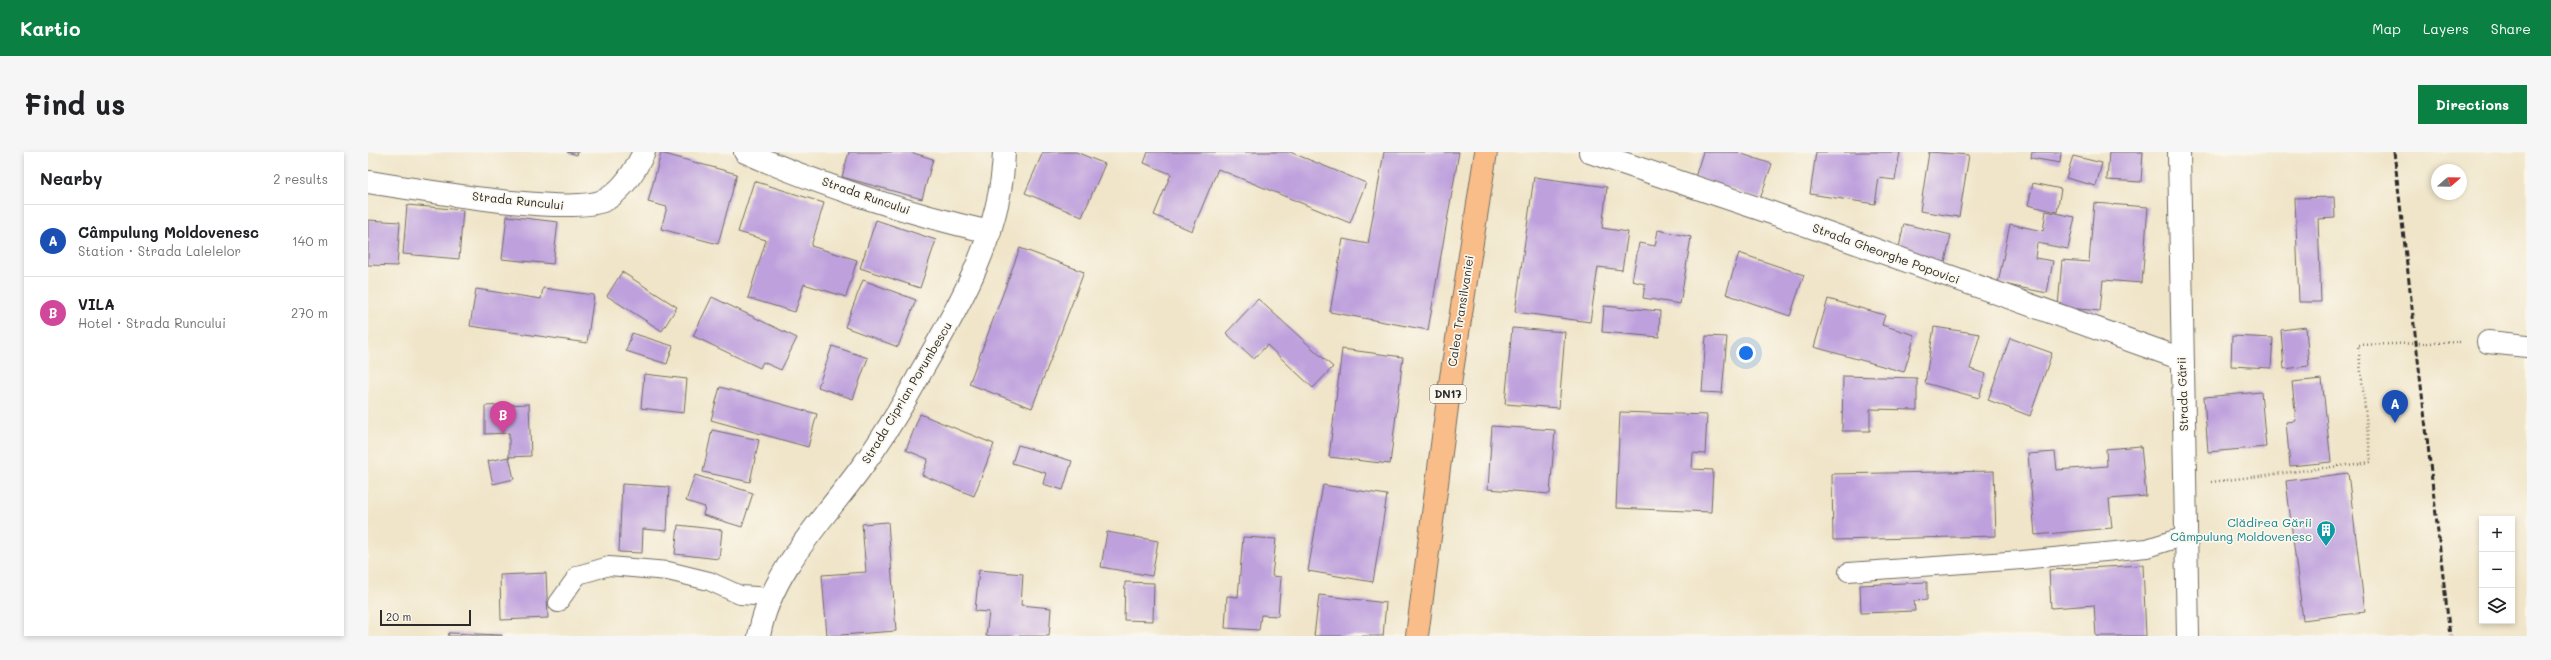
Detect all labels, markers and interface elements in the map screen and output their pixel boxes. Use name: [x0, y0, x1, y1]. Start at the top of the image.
text: Kartio: [20, 16, 80, 41]
text: Map: [2372, 19, 2401, 38]
text: Layers: [2423, 19, 2469, 38]
text: Share: [2491, 19, 2531, 38]
button: Directions: [2418, 85, 2527, 124]
text: Find us: [24, 86, 125, 122]
north arrow: [2431, 164, 2467, 200]
text: Nearby: [40, 167, 102, 189]
text: 2 results: [273, 170, 328, 187]
street label: Strada Runcului: [820, 172, 913, 218]
street label: Strada Runcului: [471, 187, 565, 213]
street label: Strada Gheorghe Popovici: [1811, 219, 1962, 287]
text: Câmpulung Moldovenesc: [78, 222, 259, 242]
text: A: [48, 232, 58, 249]
text: 140 m: [292, 232, 328, 249]
text: Station · Strada Lalelelor: [78, 242, 241, 259]
street label: Calea Transilvaniei: [1443, 254, 1477, 368]
text: VILA: [78, 294, 115, 314]
text: B: [49, 304, 57, 321]
text: 270 m: [291, 304, 328, 321]
text: Hotel · Strada Runcului: [78, 314, 226, 331]
street label: Strada Ciprian Porumbescu: [857, 319, 955, 466]
your location: [1736, 343, 1756, 363]
street label: Strada Gării: [2173, 357, 2191, 431]
road number: DN17: [1430, 385, 1466, 403]
pin: A: [2382, 390, 2408, 423]
pin: B: [490, 401, 516, 434]
place label: Clădirea Gării Câmpulung Moldovenesc: [2170, 514, 2312, 544]
map controls: [2479, 516, 2515, 624]
button: +: [2479, 516, 2515, 552]
building icon: Clădirea Gării Câmpulung Moldovenesc: [2315, 519, 2337, 547]
button: −: [2479, 552, 2515, 588]
button: layers: [2479, 588, 2515, 624]
scale bar: [380, 608, 471, 627]
text: 20 m: [386, 609, 411, 624]

